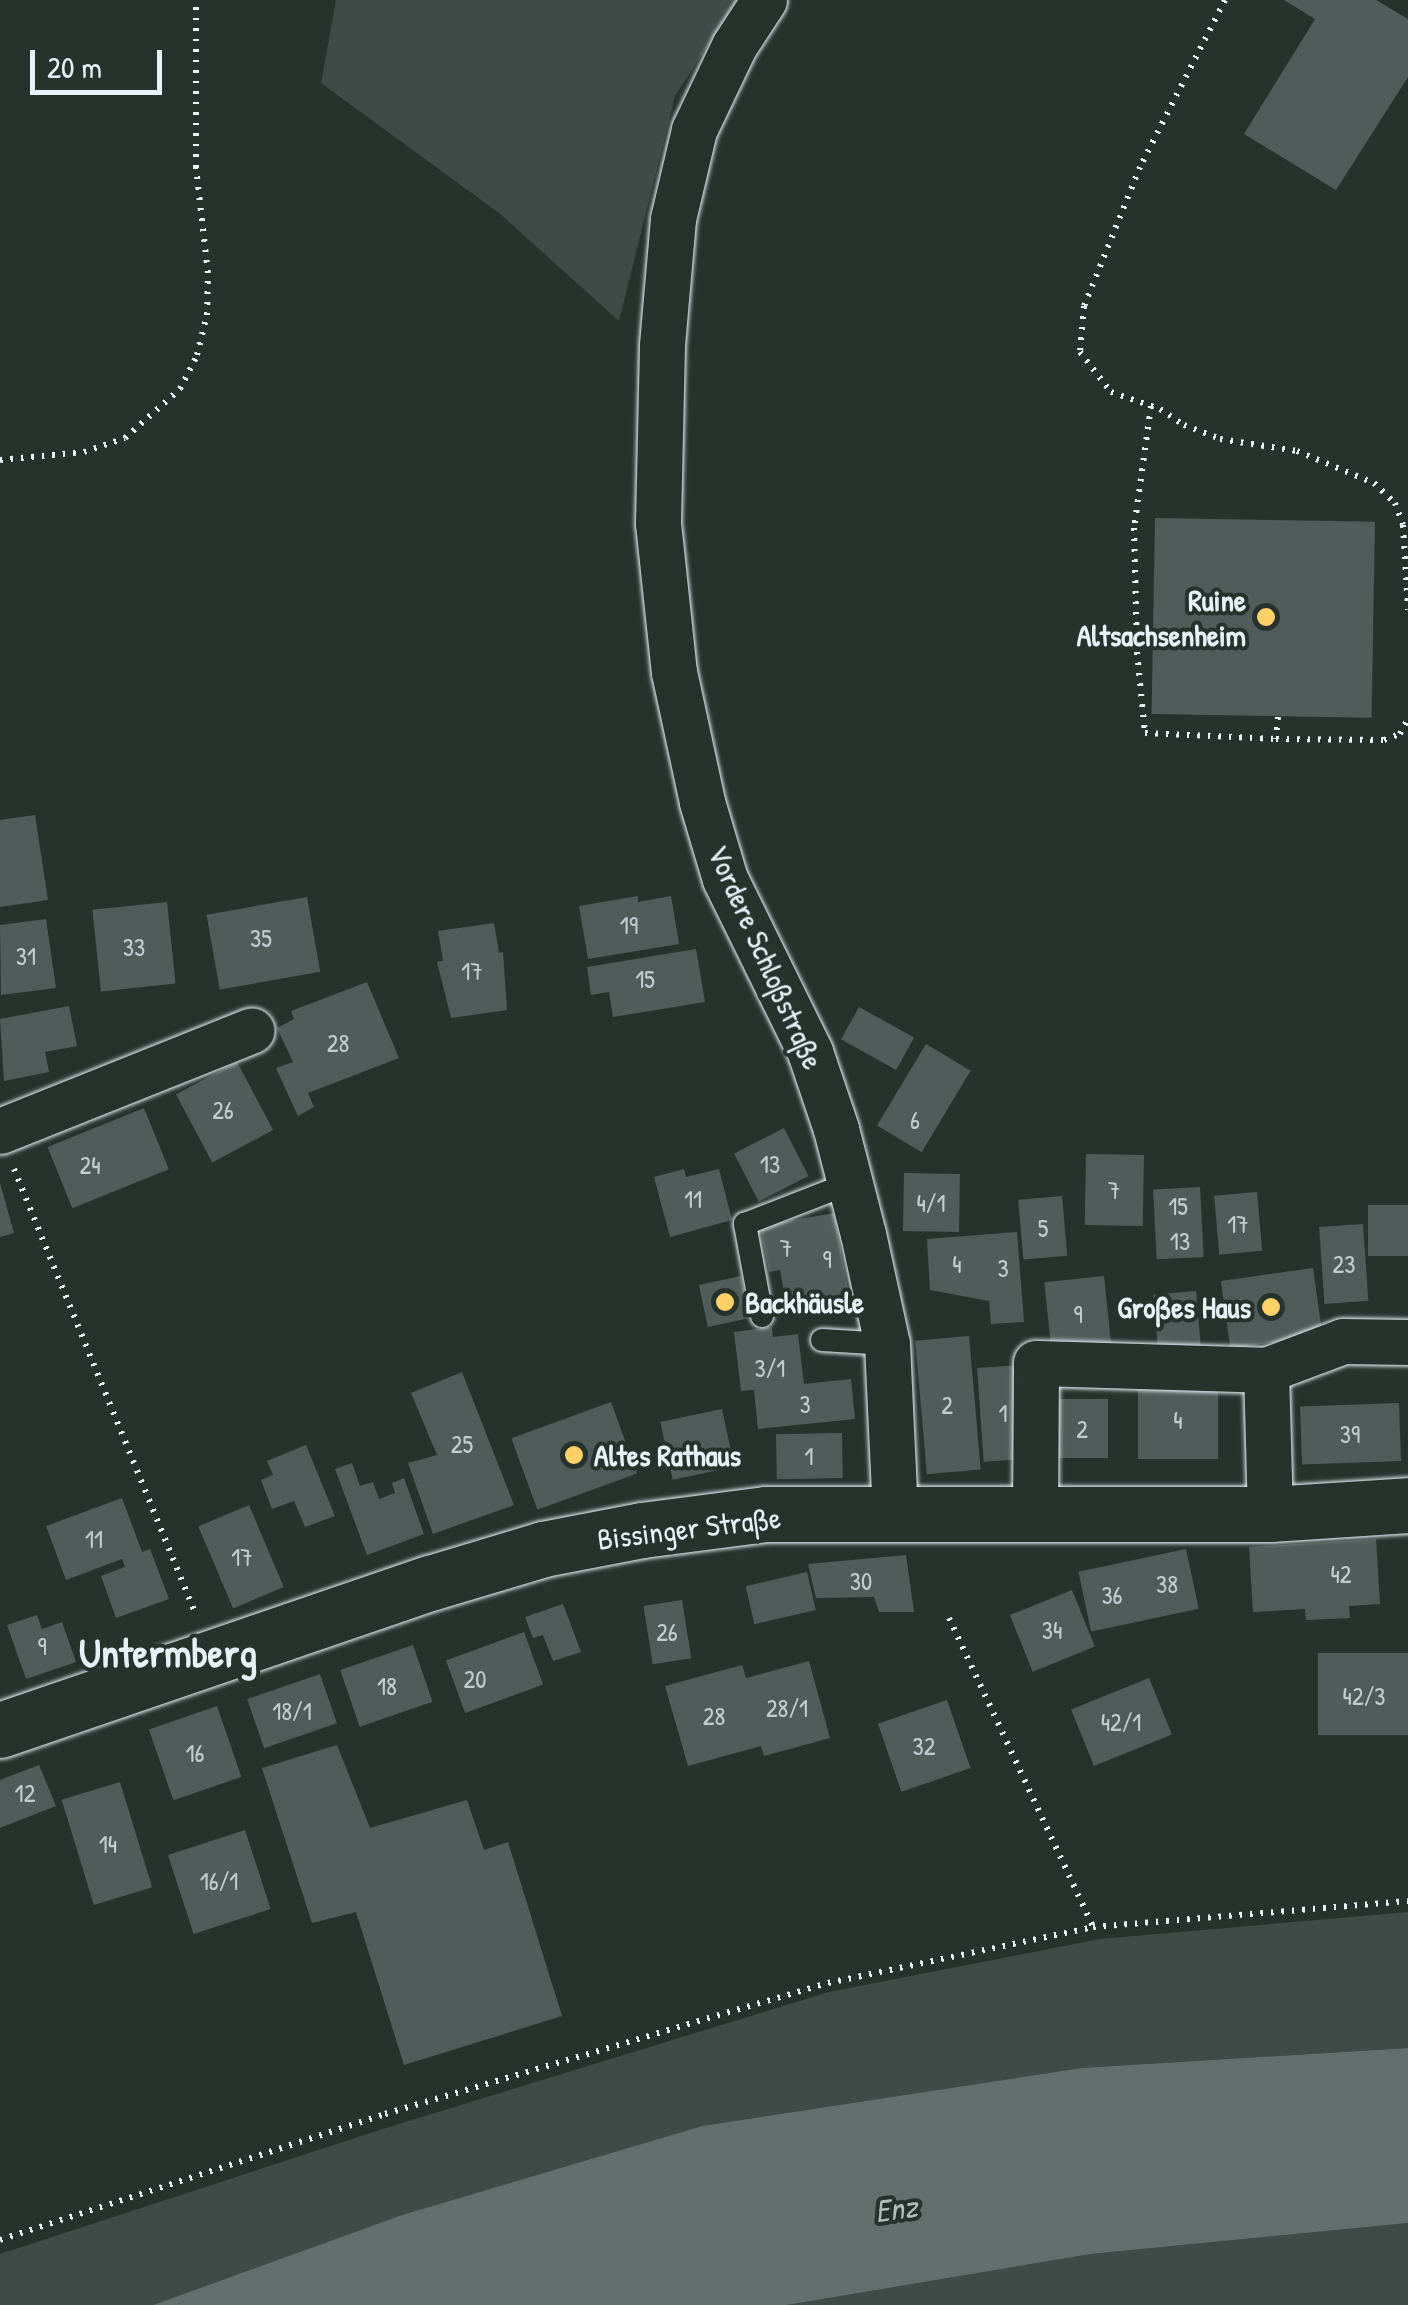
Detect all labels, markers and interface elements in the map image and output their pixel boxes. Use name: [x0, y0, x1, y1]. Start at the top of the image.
scale bar: [35, 30, 168, 92]
text: 20 m: [47, 47, 102, 87]
place label: Ruine Altsachsenheim: [1077, 582, 1246, 652]
marker: Ruine Altsachsenheim: [1255, 606, 1277, 628]
street label: Vordere Schloßstraße: [700, 839, 832, 1075]
house number: 19: [620, 910, 638, 940]
house number: 35: [250, 923, 272, 953]
house number: 33: [123, 932, 145, 962]
house number: 31: [16, 941, 36, 971]
house number: 17: [461, 956, 483, 986]
house number: 15: [635, 964, 655, 994]
house number: 28: [327, 1028, 349, 1058]
house number: 26: [212, 1095, 234, 1125]
house number: 6: [910, 1105, 920, 1135]
house number: 13: [760, 1149, 780, 1179]
house number: 24: [79, 1150, 101, 1180]
house number: 7: [1108, 1175, 1120, 1205]
house number: 11: [684, 1184, 702, 1214]
house number: 4/1: [916, 1188, 946, 1218]
house number: 15: [1168, 1191, 1188, 1221]
house number: 17: [1227, 1209, 1249, 1239]
house number: 5: [1038, 1213, 1048, 1243]
house number: 13: [1170, 1226, 1190, 1256]
house number: 7: [780, 1233, 792, 1263]
house number: 9: [822, 1244, 832, 1274]
house number: 4: [952, 1249, 962, 1279]
house number: 23: [1333, 1249, 1355, 1279]
house number: 3: [997, 1253, 1009, 1283]
place label: Backhäusle: [745, 1284, 864, 1320]
place label: Großes Haus: [1117, 1289, 1251, 1325]
marker: Backhäusle: [714, 1291, 736, 1313]
marker: Großes Haus: [1260, 1296, 1282, 1318]
house number: 9: [1073, 1299, 1083, 1329]
house number: 3/1: [755, 1353, 785, 1383]
house number: 3: [799, 1389, 811, 1419]
house number: 2: [941, 1390, 953, 1420]
house number: 1: [998, 1398, 1008, 1428]
house number: 4: [1173, 1405, 1183, 1435]
house number: 2: [1076, 1414, 1088, 1444]
house number: 39: [1340, 1419, 1360, 1449]
house number: 25: [451, 1429, 473, 1459]
place label: Altes Rathaus: [594, 1437, 741, 1473]
house number: 1: [804, 1441, 814, 1471]
marker: Altes Rathaus: [563, 1444, 585, 1466]
street label: Bissinger Straße: [595, 1499, 783, 1557]
house number: 11: [85, 1524, 103, 1554]
house number: 17: [231, 1542, 253, 1572]
house number: 42: [1330, 1559, 1352, 1589]
house number: 30: [850, 1566, 872, 1596]
house number: 38: [1156, 1569, 1178, 1599]
house number: 36: [1101, 1580, 1123, 1610]
house number: 34: [1042, 1615, 1062, 1645]
house number: 26: [656, 1617, 678, 1647]
district label: Untermberg: [79, 1628, 257, 1676]
house number: 9: [37, 1631, 47, 1661]
house number: 20: [464, 1664, 486, 1694]
house number: 18: [377, 1671, 397, 1701]
house number: 42/3: [1343, 1681, 1385, 1711]
house number: 28/1: [766, 1693, 808, 1723]
house number: 18/1: [272, 1696, 312, 1726]
house number: 28: [703, 1701, 725, 1731]
house number: 42/1: [1101, 1707, 1141, 1737]
house number: 32: [913, 1731, 935, 1761]
house number: 16: [185, 1738, 205, 1768]
house number: 12: [15, 1778, 35, 1808]
house number: 14: [99, 1829, 117, 1859]
house number: 16/1: [200, 1866, 238, 1896]
water label: Enz: [872, 2187, 920, 2231]

